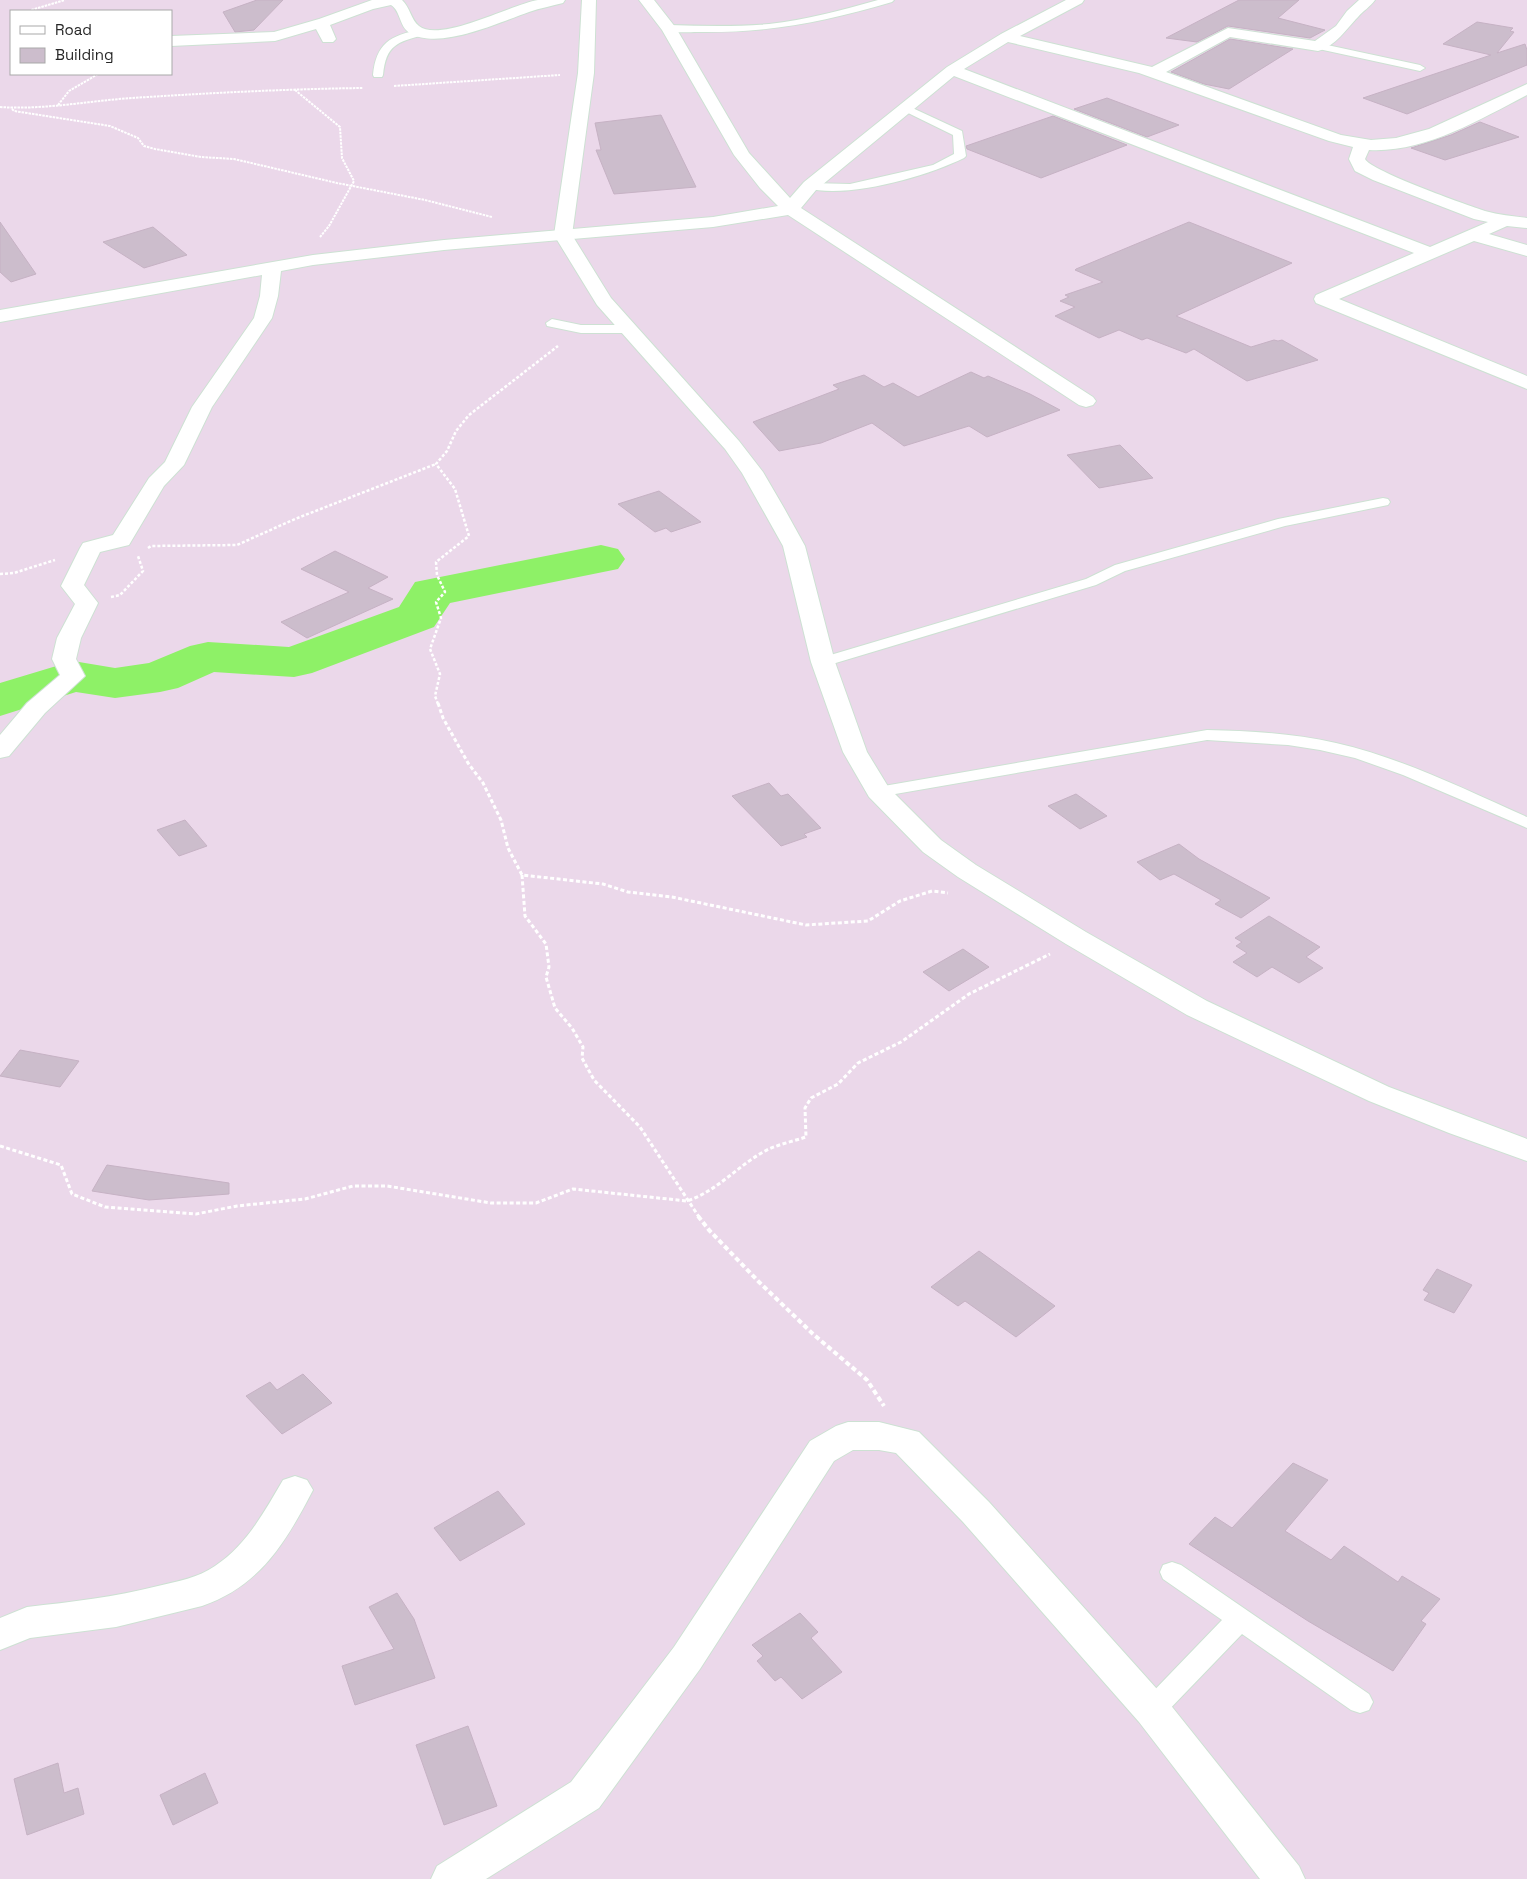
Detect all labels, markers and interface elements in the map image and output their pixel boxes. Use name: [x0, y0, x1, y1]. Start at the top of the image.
legend: [10, 10, 172, 75]
text: Road: [55, 20, 92, 39]
text: Building: [55, 45, 114, 64]

